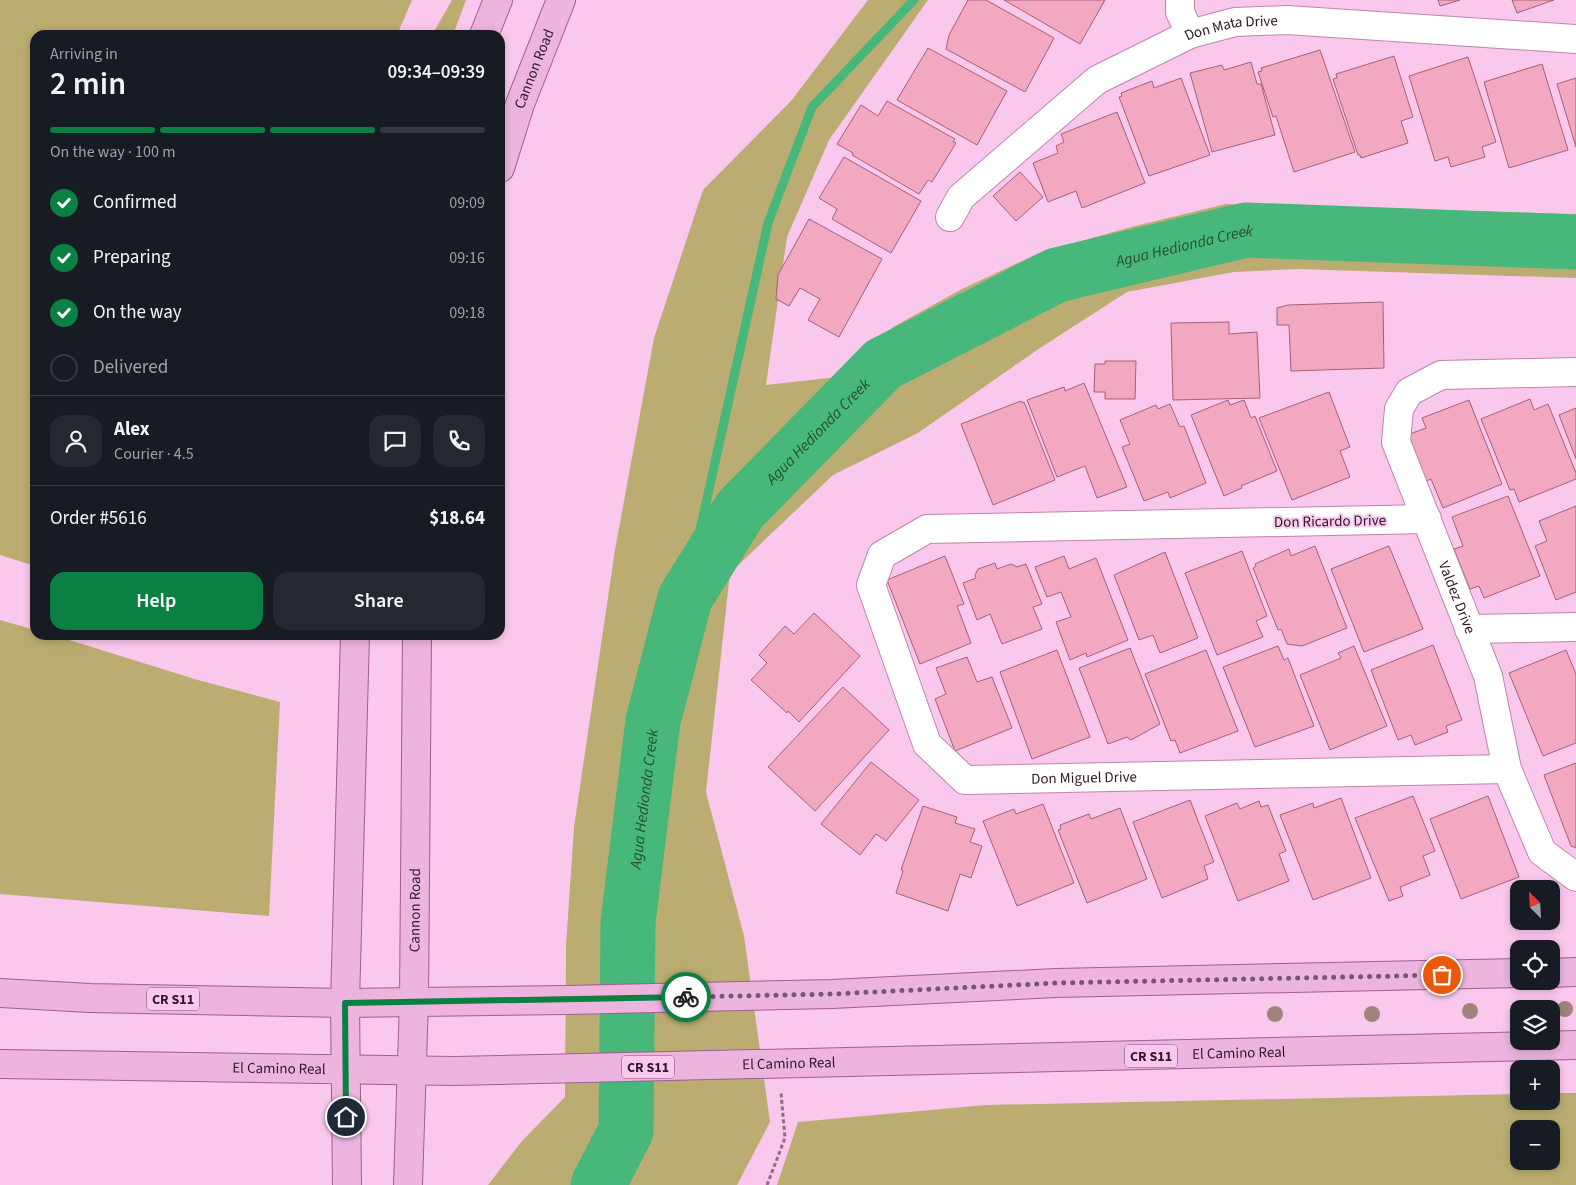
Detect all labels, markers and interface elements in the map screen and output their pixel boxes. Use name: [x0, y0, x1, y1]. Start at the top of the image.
street label: Don Mata Drive: [1181, 10, 1278, 46]
street label: Cannon Road: [509, 26, 560, 112]
text: Arriving in: [50, 43, 118, 65]
text: 09:34–09:39: [387, 59, 485, 86]
text: 2 min: [50, 61, 126, 107]
text: On the way · 100 m: [50, 141, 175, 163]
icon: check: [50, 189, 78, 217]
text: Confirmed: [93, 189, 177, 216]
text: 09:09: [449, 192, 485, 214]
water label: Agua Hedionda Creek: [1113, 220, 1254, 273]
icon: check: [50, 244, 78, 272]
text: Preparing: [93, 244, 171, 271]
text: 09:16: [449, 247, 485, 269]
icon: check: [50, 299, 78, 327]
text: On the way: [93, 299, 182, 326]
text: 09:18: [449, 302, 485, 324]
text: Delivered: [93, 354, 168, 381]
water label: Agua Hedionda Creek: [760, 373, 876, 490]
button: person: [50, 415, 102, 467]
button: chat: [369, 415, 421, 467]
button: phone: [433, 415, 485, 467]
text: Alex: [114, 416, 150, 443]
text: Courier · 4.5: [114, 443, 194, 465]
text: Order #5616: [50, 505, 147, 532]
text: $18.64: [429, 505, 485, 532]
street label: Don Ricardo Drive: [1274, 510, 1386, 533]
street label: Valdez Drive: [1433, 558, 1480, 637]
button: Help: [50, 572, 263, 630]
button: Share: [273, 572, 485, 630]
water label: Agua Hedionda Creek: [625, 727, 664, 871]
street label: Don Miguel Drive: [1031, 767, 1137, 790]
street label: Cannon Road: [404, 868, 426, 952]
north arrow: [1510, 880, 1560, 930]
map controls: [1510, 880, 1560, 1170]
button: locate: [1510, 940, 1560, 990]
pin: [1421, 954, 1463, 996]
icon: bag: [1428, 961, 1456, 989]
courier: [661, 972, 711, 1022]
icon: bike: [672, 983, 700, 1011]
road number: CR S11: [147, 988, 199, 1011]
button: layers: [1510, 1000, 1560, 1050]
street label: El Camino Real: [1192, 1042, 1286, 1065]
road number: CR S11: [1125, 1044, 1177, 1068]
street label: El Camino Real: [742, 1052, 836, 1075]
road number: CR S11: [622, 1056, 674, 1078]
street label: El Camino Real: [232, 1058, 326, 1080]
button: +: [1510, 1060, 1560, 1110]
pin: [325, 1096, 367, 1138]
icon: home: [332, 1103, 360, 1131]
button: −: [1510, 1120, 1560, 1170]

